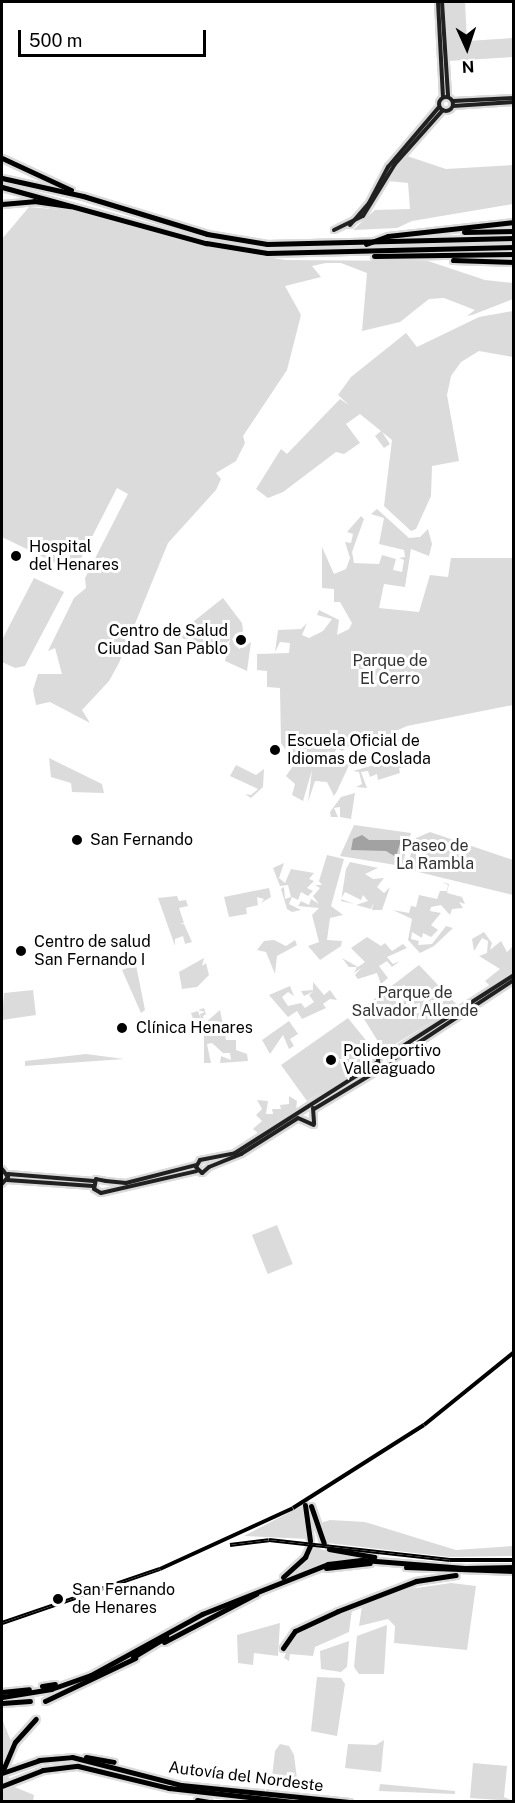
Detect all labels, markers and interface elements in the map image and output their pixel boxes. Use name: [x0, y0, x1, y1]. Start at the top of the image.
scale bar: [21, 18, 208, 56]
north arrow: [437, 18, 497, 78]
text: 500 m: [29, 30, 82, 51]
text: N: [461, 57, 475, 76]
place label: Hospital del Henares: [29, 537, 119, 575]
marker: Hospital del Henares: [7, 547, 25, 565]
place label: Centro de Salud Ciudad San Pablo: [97, 621, 228, 659]
marker: Centro de Salud Ciudad San Pablo: [232, 631, 250, 649]
park label: Parque de El Cerro: [352, 651, 428, 689]
place label: Escuela Oficial de Idiomas de Coslada: [287, 731, 431, 769]
marker: Escuela Oficial de Idiomas de Coslada: [268, 743, 282, 757]
place label: San Fernando: [90, 830, 193, 850]
marker: San Fernando: [68, 831, 86, 849]
park label: Paseo de La Rambla: [396, 836, 474, 874]
place label: Centro de salud San Fernando I: [34, 932, 151, 970]
marker: Centro de salud San Fernando I: [12, 942, 30, 960]
park label: Parque de Salvador Allende: [352, 983, 478, 1021]
place label: Clínica Henares: [136, 1018, 253, 1038]
marker: Clínica Henares: [113, 1019, 131, 1037]
place label: Polideportivo Valleaguado: [343, 1041, 441, 1079]
marker: Polideportivo Valleaguado: [324, 1053, 338, 1067]
place label: San Fernando de Henares: [72, 1580, 175, 1618]
marker: San Fernando de Henares: [49, 1590, 67, 1608]
street label: Autovía del Nordeste: [167, 1758, 325, 1796]

